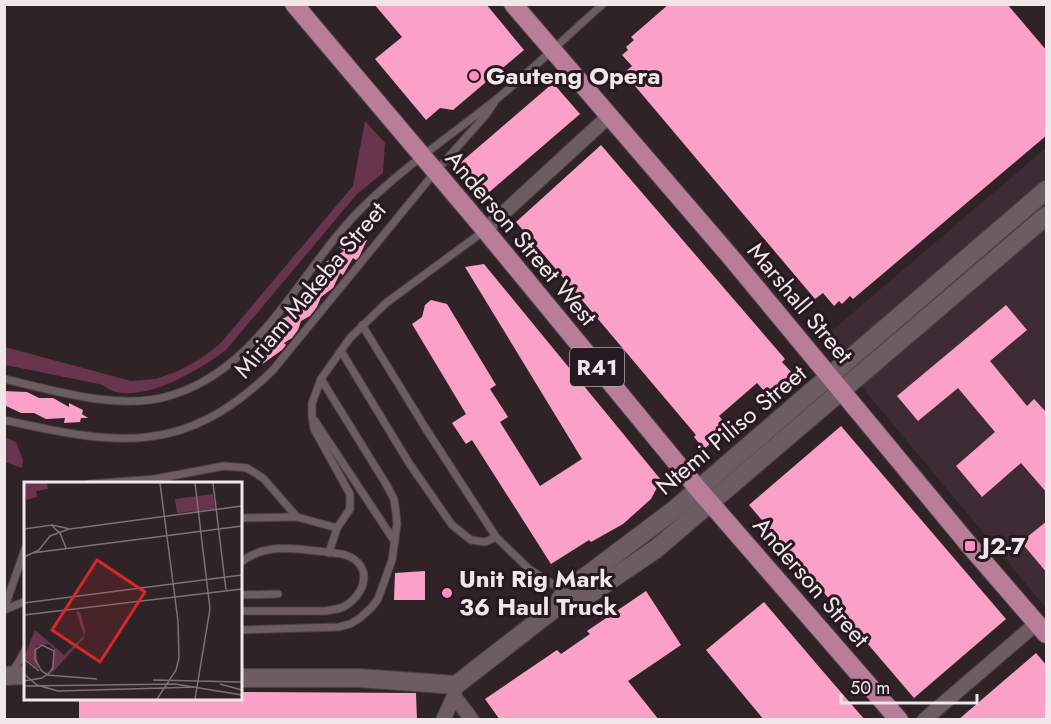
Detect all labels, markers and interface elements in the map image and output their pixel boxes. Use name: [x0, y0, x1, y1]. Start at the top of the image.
place label: Gauteng Opera: [486, 58, 660, 93]
marker: Gauteng Opera: [467, 69, 481, 83]
street label: Anderson Street West: [437, 142, 605, 333]
street label: Miriam Makeba Street: [225, 194, 394, 386]
street label: Marshall Street: [739, 235, 862, 371]
road number: R41: [570, 348, 624, 386]
street label: Ntemi Piliso Street: [648, 356, 814, 503]
inset map: [24, 482, 242, 700]
street label: Anderson Street: [745, 509, 878, 655]
place label: J2-7: [978, 528, 1026, 563]
marker: J2-7: [963, 539, 977, 553]
place label: Unit Rig Mark 36 Haul Truck: [459, 561, 618, 624]
marker: Unit Rig Mark 36 Haul Truck: [440, 586, 454, 600]
scale bar: [841, 667, 978, 705]
text: 50 m: [850, 675, 890, 701]

